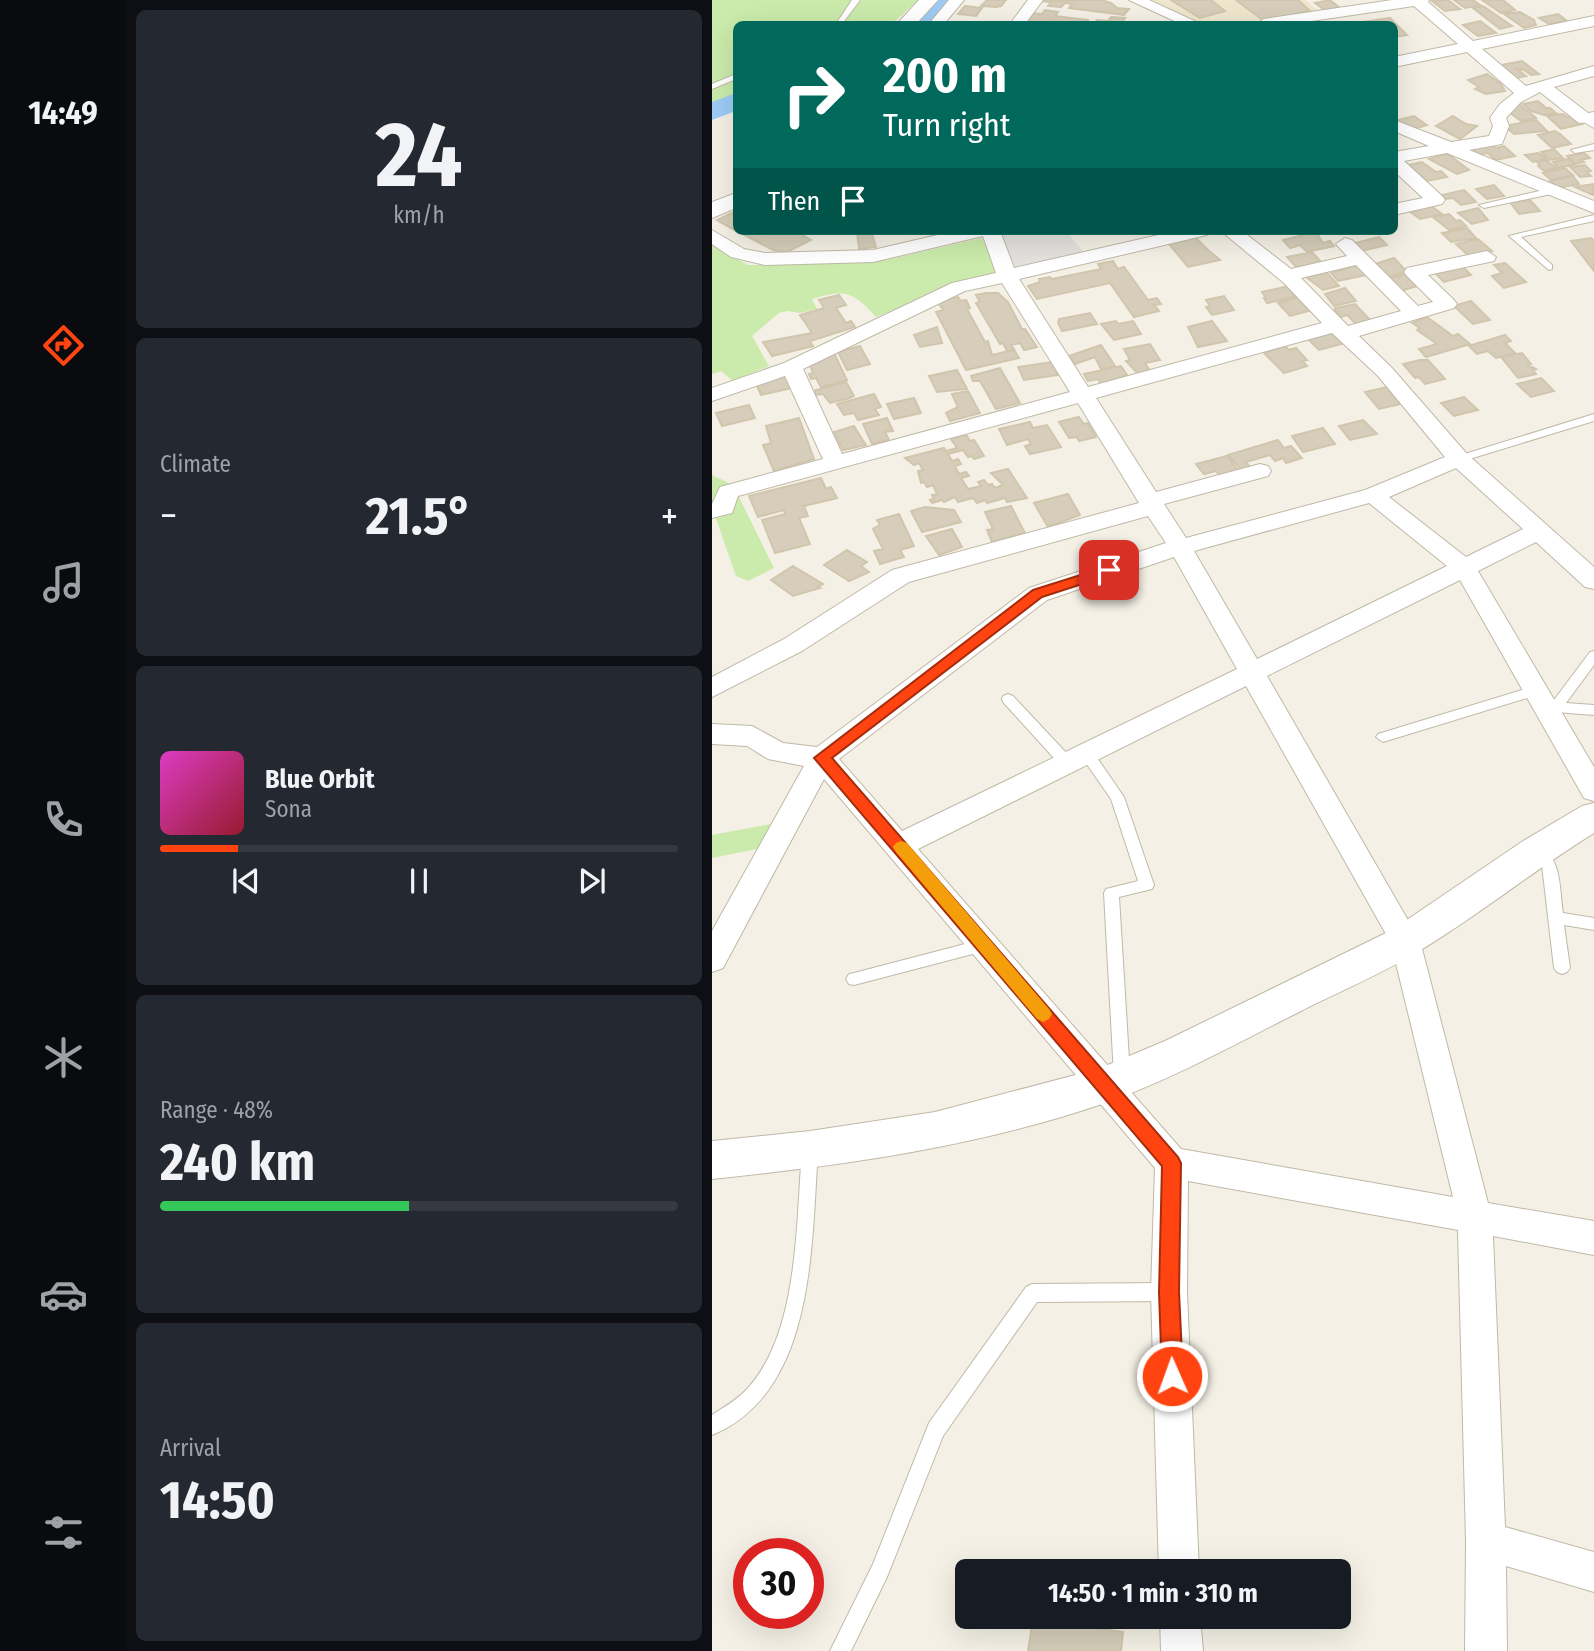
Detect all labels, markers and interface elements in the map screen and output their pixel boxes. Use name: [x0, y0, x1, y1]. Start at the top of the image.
text: 200 m: [883, 46, 1007, 105]
icon: right: [768, 49, 859, 140]
text: 14:49: [28, 94, 98, 132]
text: 24: [375, 101, 463, 210]
text: Turn right: [883, 106, 1010, 144]
icon: arrive: [834, 182, 872, 220]
text: Then: [768, 186, 820, 217]
text: km/h: [393, 201, 445, 229]
icon: directions: [39, 321, 88, 370]
text: Climate: [160, 450, 231, 478]
text: 21.5°: [365, 485, 472, 548]
text: −: [160, 493, 177, 539]
text: +: [661, 493, 678, 539]
pin: [1079, 540, 1139, 600]
icon: arrive: [1090, 551, 1128, 589]
icon: music: [39, 558, 88, 607]
text: Blue Orbit: [265, 764, 375, 795]
icon: phone: [39, 795, 88, 844]
text: Sona: [265, 795, 312, 823]
icon: previous: [227, 862, 265, 900]
icon: pause: [400, 862, 438, 900]
icon: next: [573, 862, 611, 900]
icon: climate: [39, 1033, 88, 1082]
text: Range · 48%: [160, 1096, 273, 1124]
text: 240 km: [160, 1131, 315, 1194]
icon: car: [39, 1270, 88, 1319]
position arrow: [1135, 1339, 1209, 1413]
text: Arrival: [160, 1434, 221, 1462]
text: 14:50: [160, 1469, 275, 1532]
icon: filters: [39, 1508, 88, 1557]
speed limit sign: 30: [733, 1538, 824, 1629]
text: 14:50 · 1 min · 310 m: [1048, 1578, 1258, 1609]

